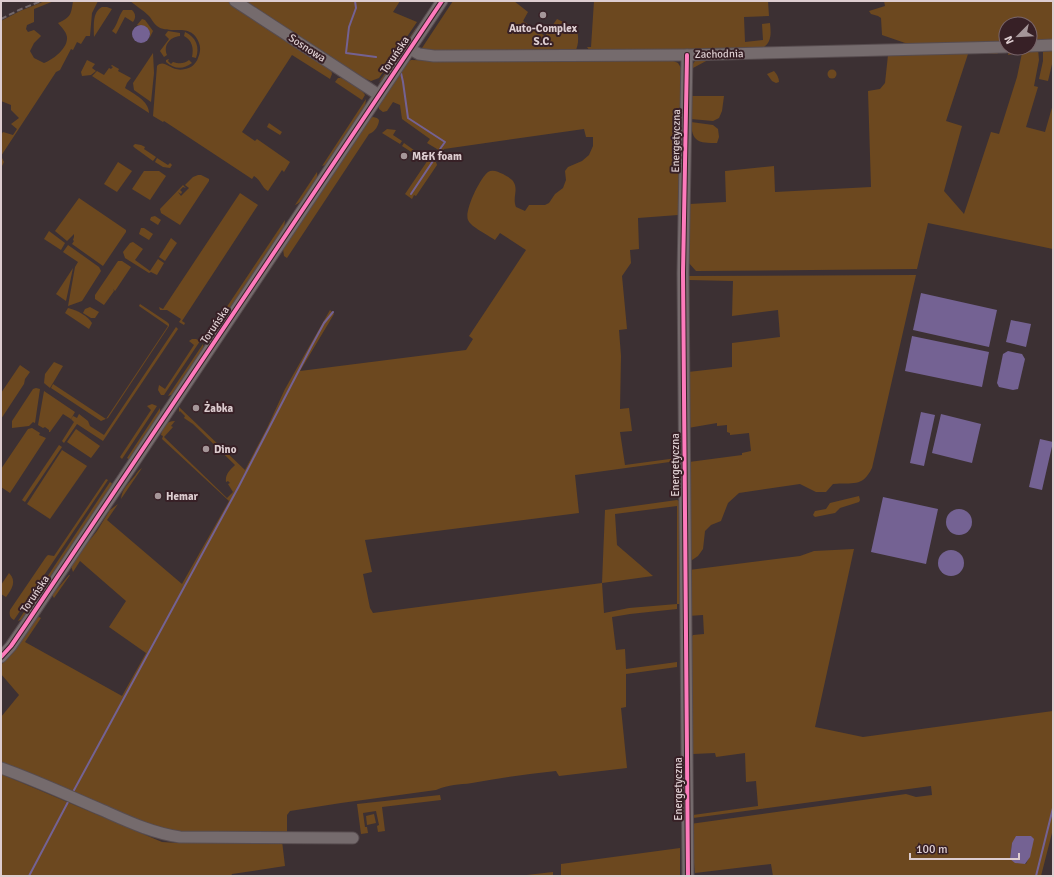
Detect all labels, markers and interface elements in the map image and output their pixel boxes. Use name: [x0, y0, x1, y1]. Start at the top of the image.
marker: Auto-Complex S.C.: [538, 10, 548, 20]
north arrow: [998, 16, 1038, 56]
place label: Auto-Complex S.C.: [509, 22, 578, 48]
street label: Sosnowa: [286, 31, 328, 65]
street label: Toruńska: [378, 34, 412, 76]
text: N: [1002, 34, 1017, 46]
street label: Zachodnia: [694, 47, 744, 61]
street label: Energetyczna: [669, 109, 683, 173]
place label: M&K foam: [412, 150, 462, 163]
marker: M&K foam: [399, 151, 409, 161]
street label: Toruńska: [198, 304, 232, 346]
place label: Żabka: [204, 401, 234, 415]
marker: Żabka: [191, 403, 201, 413]
street label: Energetyczna: [669, 433, 682, 497]
place label: Dino: [214, 443, 237, 456]
marker: Dino: [201, 444, 211, 454]
place label: Hemar: [166, 490, 199, 503]
marker: Hemar: [153, 491, 163, 501]
street label: Toruńska: [18, 573, 52, 615]
street label: Energetyczna: [672, 757, 685, 821]
scale bar: [910, 835, 1019, 861]
text: 100 m: [916, 842, 948, 857]

